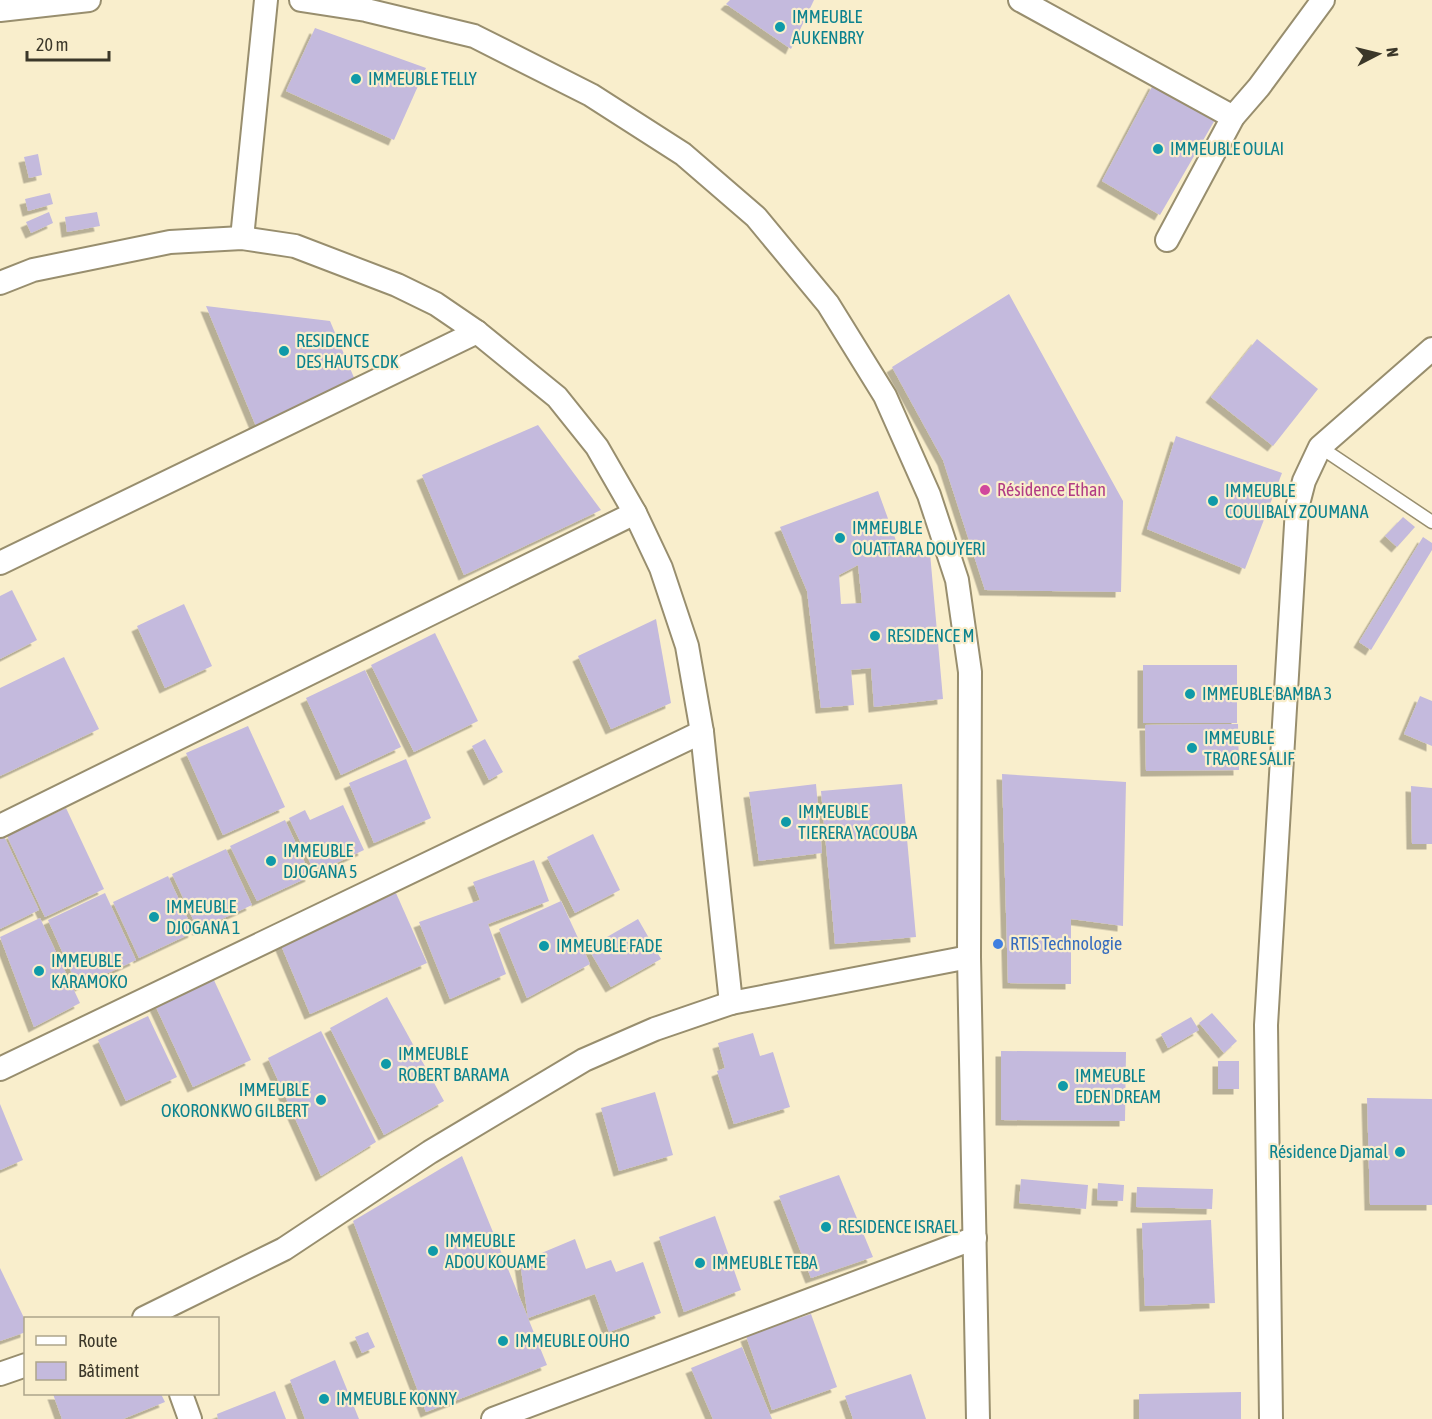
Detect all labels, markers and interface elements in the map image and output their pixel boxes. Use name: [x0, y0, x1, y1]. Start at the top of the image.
place label: IMMEUBLE AUKENBRY: [792, 6, 864, 48]
marker: IMMEUBLE AUKENBRY: [773, 20, 787, 34]
scale bar: [27, 24, 110, 62]
north arrow: [1348, 24, 1408, 84]
text: 20 m: [36, 34, 68, 55]
text: N: [1383, 46, 1402, 58]
place label: IMMEUBLE TELLY: [368, 68, 477, 89]
marker: IMMEUBLE TELLY: [349, 72, 363, 86]
place label: IMMEUBLE OULAI: [1170, 138, 1284, 159]
marker: IMMEUBLE OULAI: [1151, 142, 1165, 156]
place label: RESIDENCE DES HAUTS CDK: [296, 330, 399, 372]
marker: RESIDENCE DES HAUTS CDK: [277, 344, 291, 358]
place label: Résidence Ethan: [997, 479, 1106, 500]
place label: IMMEUBLE COULIBALY ZOUMANA: [1225, 480, 1369, 522]
marker: Résidence Ethan: [978, 483, 992, 497]
marker: IMMEUBLE COULIBALY ZOUMANA: [1206, 494, 1220, 508]
place label: IMMEUBLE OUATTARA DOUYERI: [852, 517, 986, 559]
marker: IMMEUBLE OUATTARA DOUYERI: [833, 531, 847, 545]
place label: RESIDENCE M: [887, 625, 974, 646]
marker: RESIDENCE M: [868, 629, 882, 643]
place label: IMMEUBLE BAMBA 3: [1202, 683, 1332, 704]
marker: IMMEUBLE BAMBA 3: [1183, 687, 1197, 701]
place label: IMMEUBLE TRAORE SALIF: [1204, 727, 1295, 769]
marker: IMMEUBLE TRAORE SALIF: [1185, 741, 1199, 755]
place label: IMMEUBLE TIERERA YACOUBA: [798, 801, 917, 843]
marker: IMMEUBLE TIERERA YACOUBA: [779, 815, 793, 829]
place label: IMMEUBLE DJOGANA 5: [283, 840, 358, 882]
marker: IMMEUBLE DJOGANA 5: [264, 854, 278, 868]
place label: IMMEUBLE DJOGANA 1: [166, 896, 241, 938]
marker: IMMEUBLE DJOGANA 1: [147, 910, 161, 924]
place label: RTIS Technologie: [1010, 933, 1122, 954]
place label: IMMEUBLE FADE: [556, 935, 662, 956]
marker: RTIS Technologie: [991, 937, 1005, 951]
marker: IMMEUBLE FADE: [537, 939, 551, 953]
place label: IMMEUBLE KARAMOKO: [51, 950, 128, 992]
marker: IMMEUBLE KARAMOKO: [32, 964, 46, 978]
place label: IMMEUBLE ROBERT BARAMA: [398, 1043, 509, 1085]
marker: IMMEUBLE ROBERT BARAMA: [379, 1057, 393, 1071]
place label: IMMEUBLE EDEN DREAM: [1075, 1065, 1161, 1107]
place label: IMMEUBLE OKORONKWO GILBERT: [161, 1079, 309, 1121]
marker: IMMEUBLE EDEN DREAM: [1056, 1079, 1070, 1093]
marker: IMMEUBLE OKORONKWO GILBERT: [314, 1093, 328, 1107]
place label: Résidence Djamal: [1269, 1141, 1388, 1162]
marker: Résidence Djamal: [1393, 1145, 1407, 1159]
place label: RESIDENCE ISRAEL: [838, 1216, 958, 1237]
marker: RESIDENCE ISRAEL: [819, 1220, 833, 1234]
place label: IMMEUBLE ADOU KOUAME: [445, 1230, 546, 1272]
marker: IMMEUBLE ADOU KOUAME: [426, 1244, 440, 1258]
place label: IMMEUBLE TEBA: [712, 1252, 818, 1273]
marker: IMMEUBLE TEBA: [693, 1256, 707, 1270]
legend: [24, 1317, 219, 1395]
text: Route: [78, 1330, 117, 1351]
place label: IMMEUBLE OUHO: [515, 1330, 630, 1351]
marker: IMMEUBLE OUHO: [496, 1334, 510, 1348]
text: Bâtiment: [78, 1360, 139, 1381]
place label: IMMEUBLE KONNY: [336, 1388, 457, 1409]
marker: IMMEUBLE KONNY: [317, 1392, 331, 1406]

